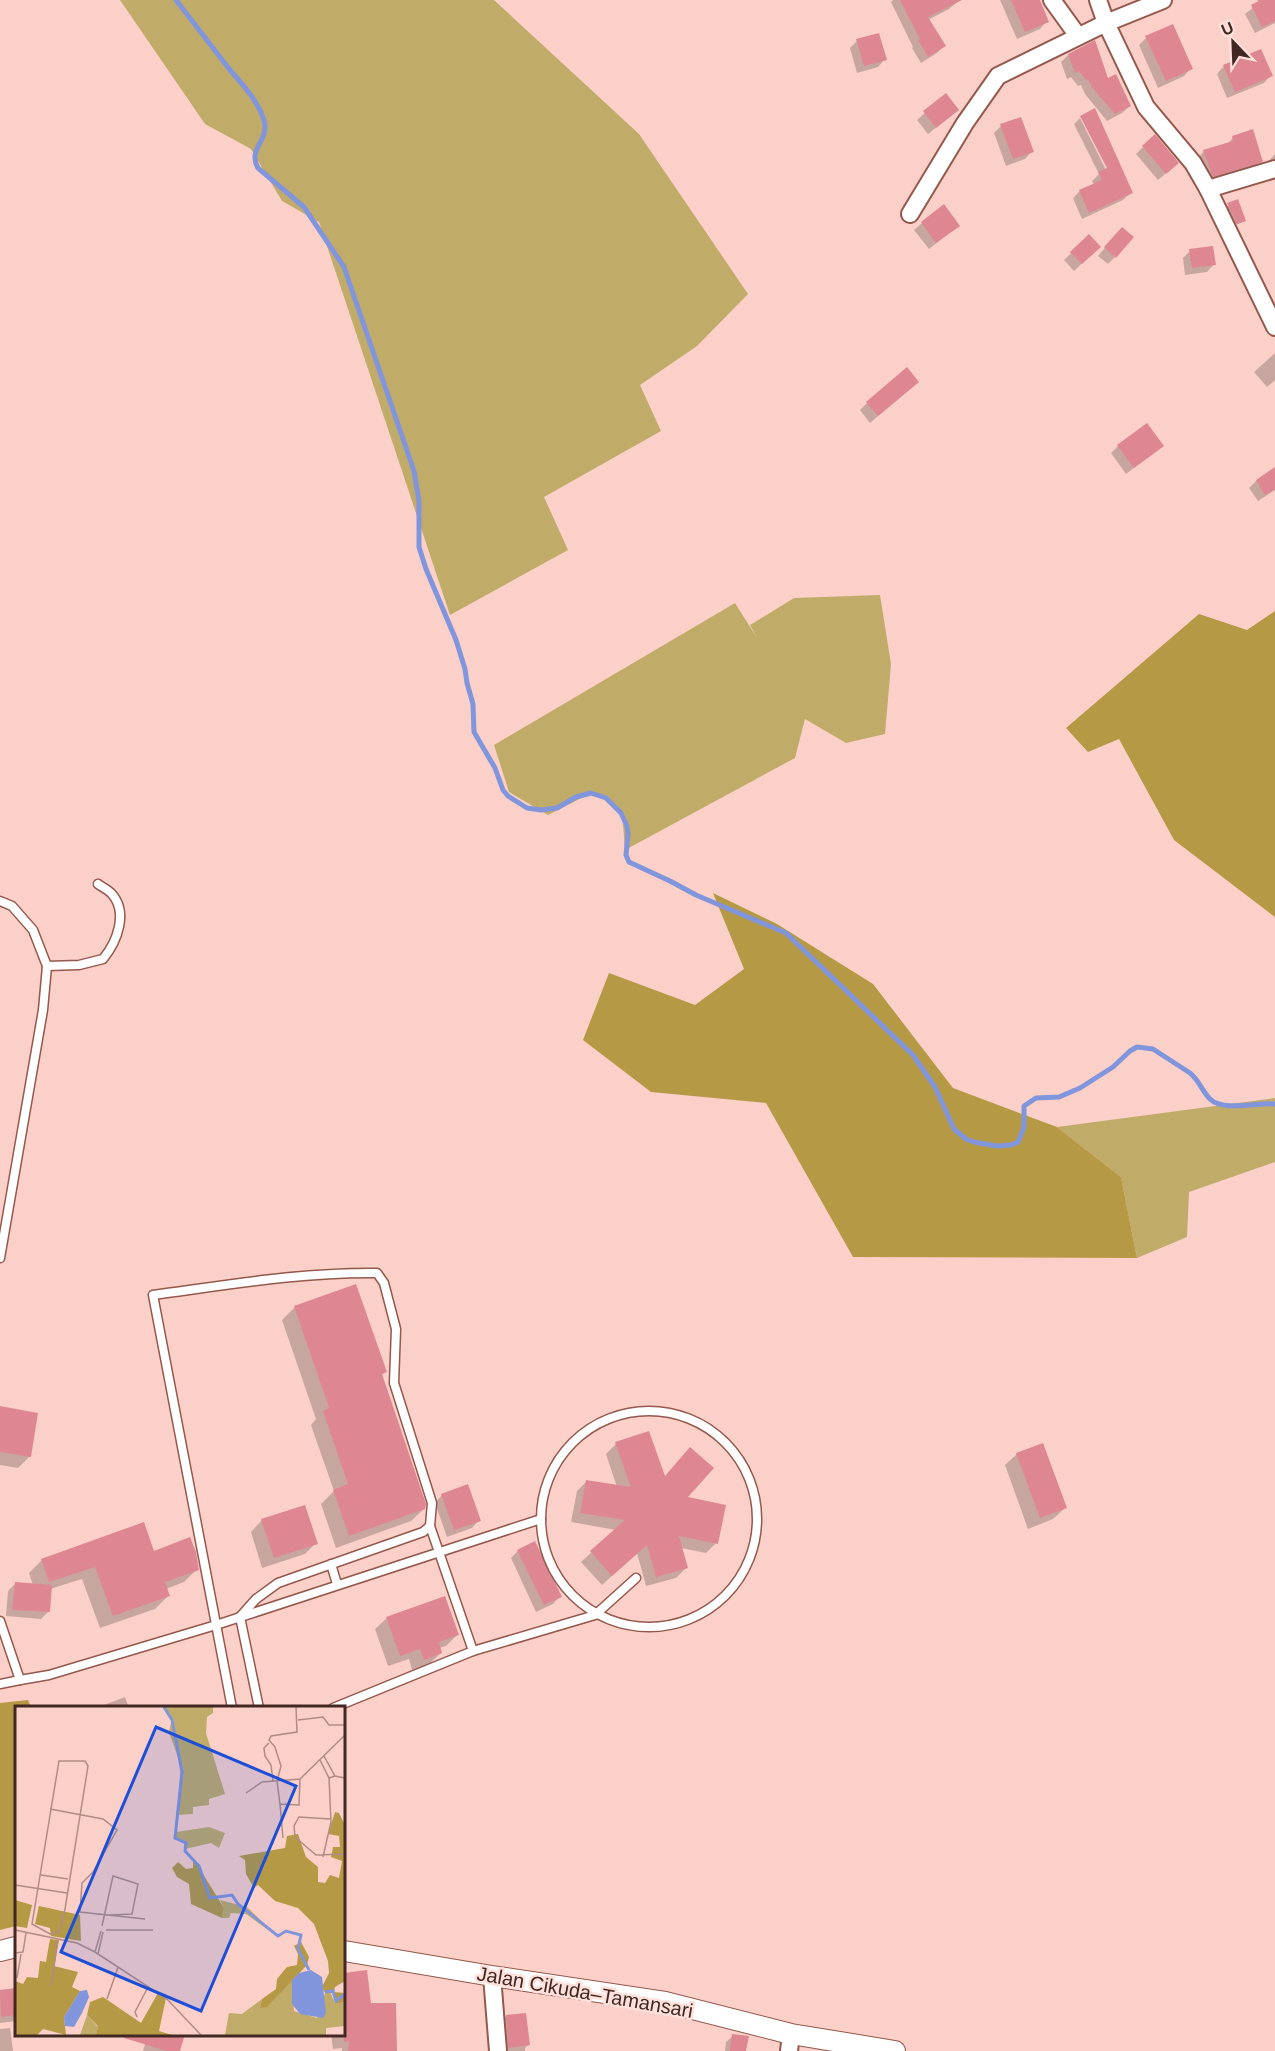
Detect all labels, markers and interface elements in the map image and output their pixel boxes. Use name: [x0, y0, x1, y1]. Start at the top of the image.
north arrow: [1203, 12, 1263, 72]
text: U: [1219, 19, 1236, 39]
inset map: [15, 1706, 345, 2036]
street label: Jalan Cikuda–Tamansari: [475, 1962, 695, 2022]

